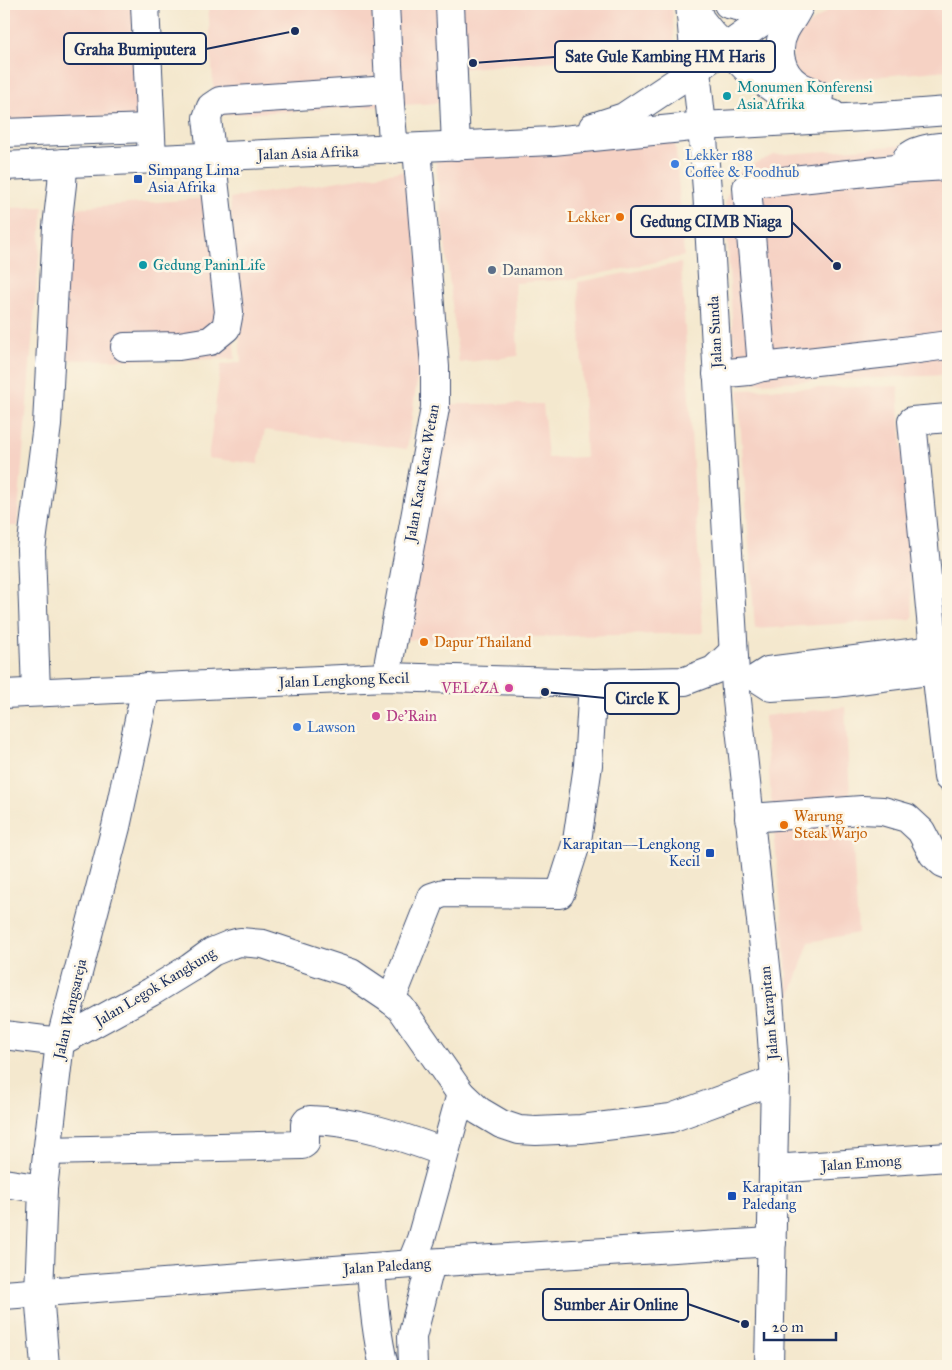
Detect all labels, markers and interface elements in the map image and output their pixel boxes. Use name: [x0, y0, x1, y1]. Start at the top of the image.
callout: Graha Bumiputera: [64, 33, 206, 64]
text: Graha Bumiputera: [74, 40, 197, 60]
callout: Sate Gule Kambing HM Haris: [555, 41, 775, 72]
text: Sate Gule Kambing HM Haris: [565, 47, 765, 67]
place label: Monumen Konferensi Asia Afrika: [736, 78, 873, 113]
marker: Monumen Konferensi Asia Afrika: [721, 90, 733, 102]
street label: Jalan Asia Afrika: [255, 142, 360, 165]
place label: Lekker 188 Coffee & Foodhub: [685, 146, 799, 181]
marker: Lekker 188 Coffee & Foodhub: [669, 158, 681, 170]
place label: Simpang Lima Asia Afrika: [147, 161, 240, 196]
marker: Simpang Lima Asia Afrika: [132, 173, 144, 185]
callout: Gedung CIMB Niaga: [631, 206, 792, 237]
place label: Lekker: [567, 208, 610, 226]
marker: Lekker: [614, 211, 626, 223]
text: Gedung CIMB Niaga: [640, 212, 783, 232]
place label: Gedung PaninLife: [153, 256, 265, 274]
marker: Gedung PaninLife: [137, 259, 149, 271]
place label: Danamon: [502, 261, 563, 279]
marker: Danamon: [486, 264, 498, 276]
street label: Jalan Sunda: [704, 295, 727, 371]
street label: Jalan Kaca Kaca Wetan: [401, 403, 444, 545]
place label: Dapur Thailand: [434, 633, 532, 651]
marker: Dapur Thailand: [418, 636, 430, 648]
street label: Jalan Lengkong Kecil: [277, 669, 410, 692]
place label: VELeZA: [440, 679, 499, 697]
marker: VELeZA: [503, 682, 515, 694]
callout: Circle K: [605, 683, 679, 714]
text: Circle K: [615, 689, 670, 708]
place label: De'Rain: [386, 707, 437, 725]
marker: De'Rain: [370, 710, 382, 722]
place label: Lawson: [307, 718, 355, 736]
marker: Lawson: [291, 721, 303, 733]
place label: Warung Steak Warjo: [794, 807, 868, 842]
marker: Warung Steak Warjo: [778, 819, 790, 831]
place label: Karapitan—Lengkong Kecil: [562, 835, 701, 870]
marker: Karapitan—Lengkong Kecil: [704, 847, 716, 859]
street label: Jalan Legok Kangkung: [89, 943, 220, 1032]
street label: Jalan Wangsareja: [49, 956, 91, 1063]
street label: Jalan Karapitan: [756, 965, 783, 1063]
street label: Jalan Emong: [819, 1151, 903, 1176]
place label: Karapitan Paledang: [742, 1178, 802, 1213]
marker: Karapitan Paledang: [726, 1190, 738, 1202]
street label: Jalan Paledang: [341, 1254, 432, 1279]
callout: Sumber Air Online: [543, 1289, 688, 1320]
text: Sumber Air Online: [554, 1295, 679, 1314]
scale bar: [764, 1310, 837, 1342]
text: 20 m: [772, 1318, 804, 1336]

